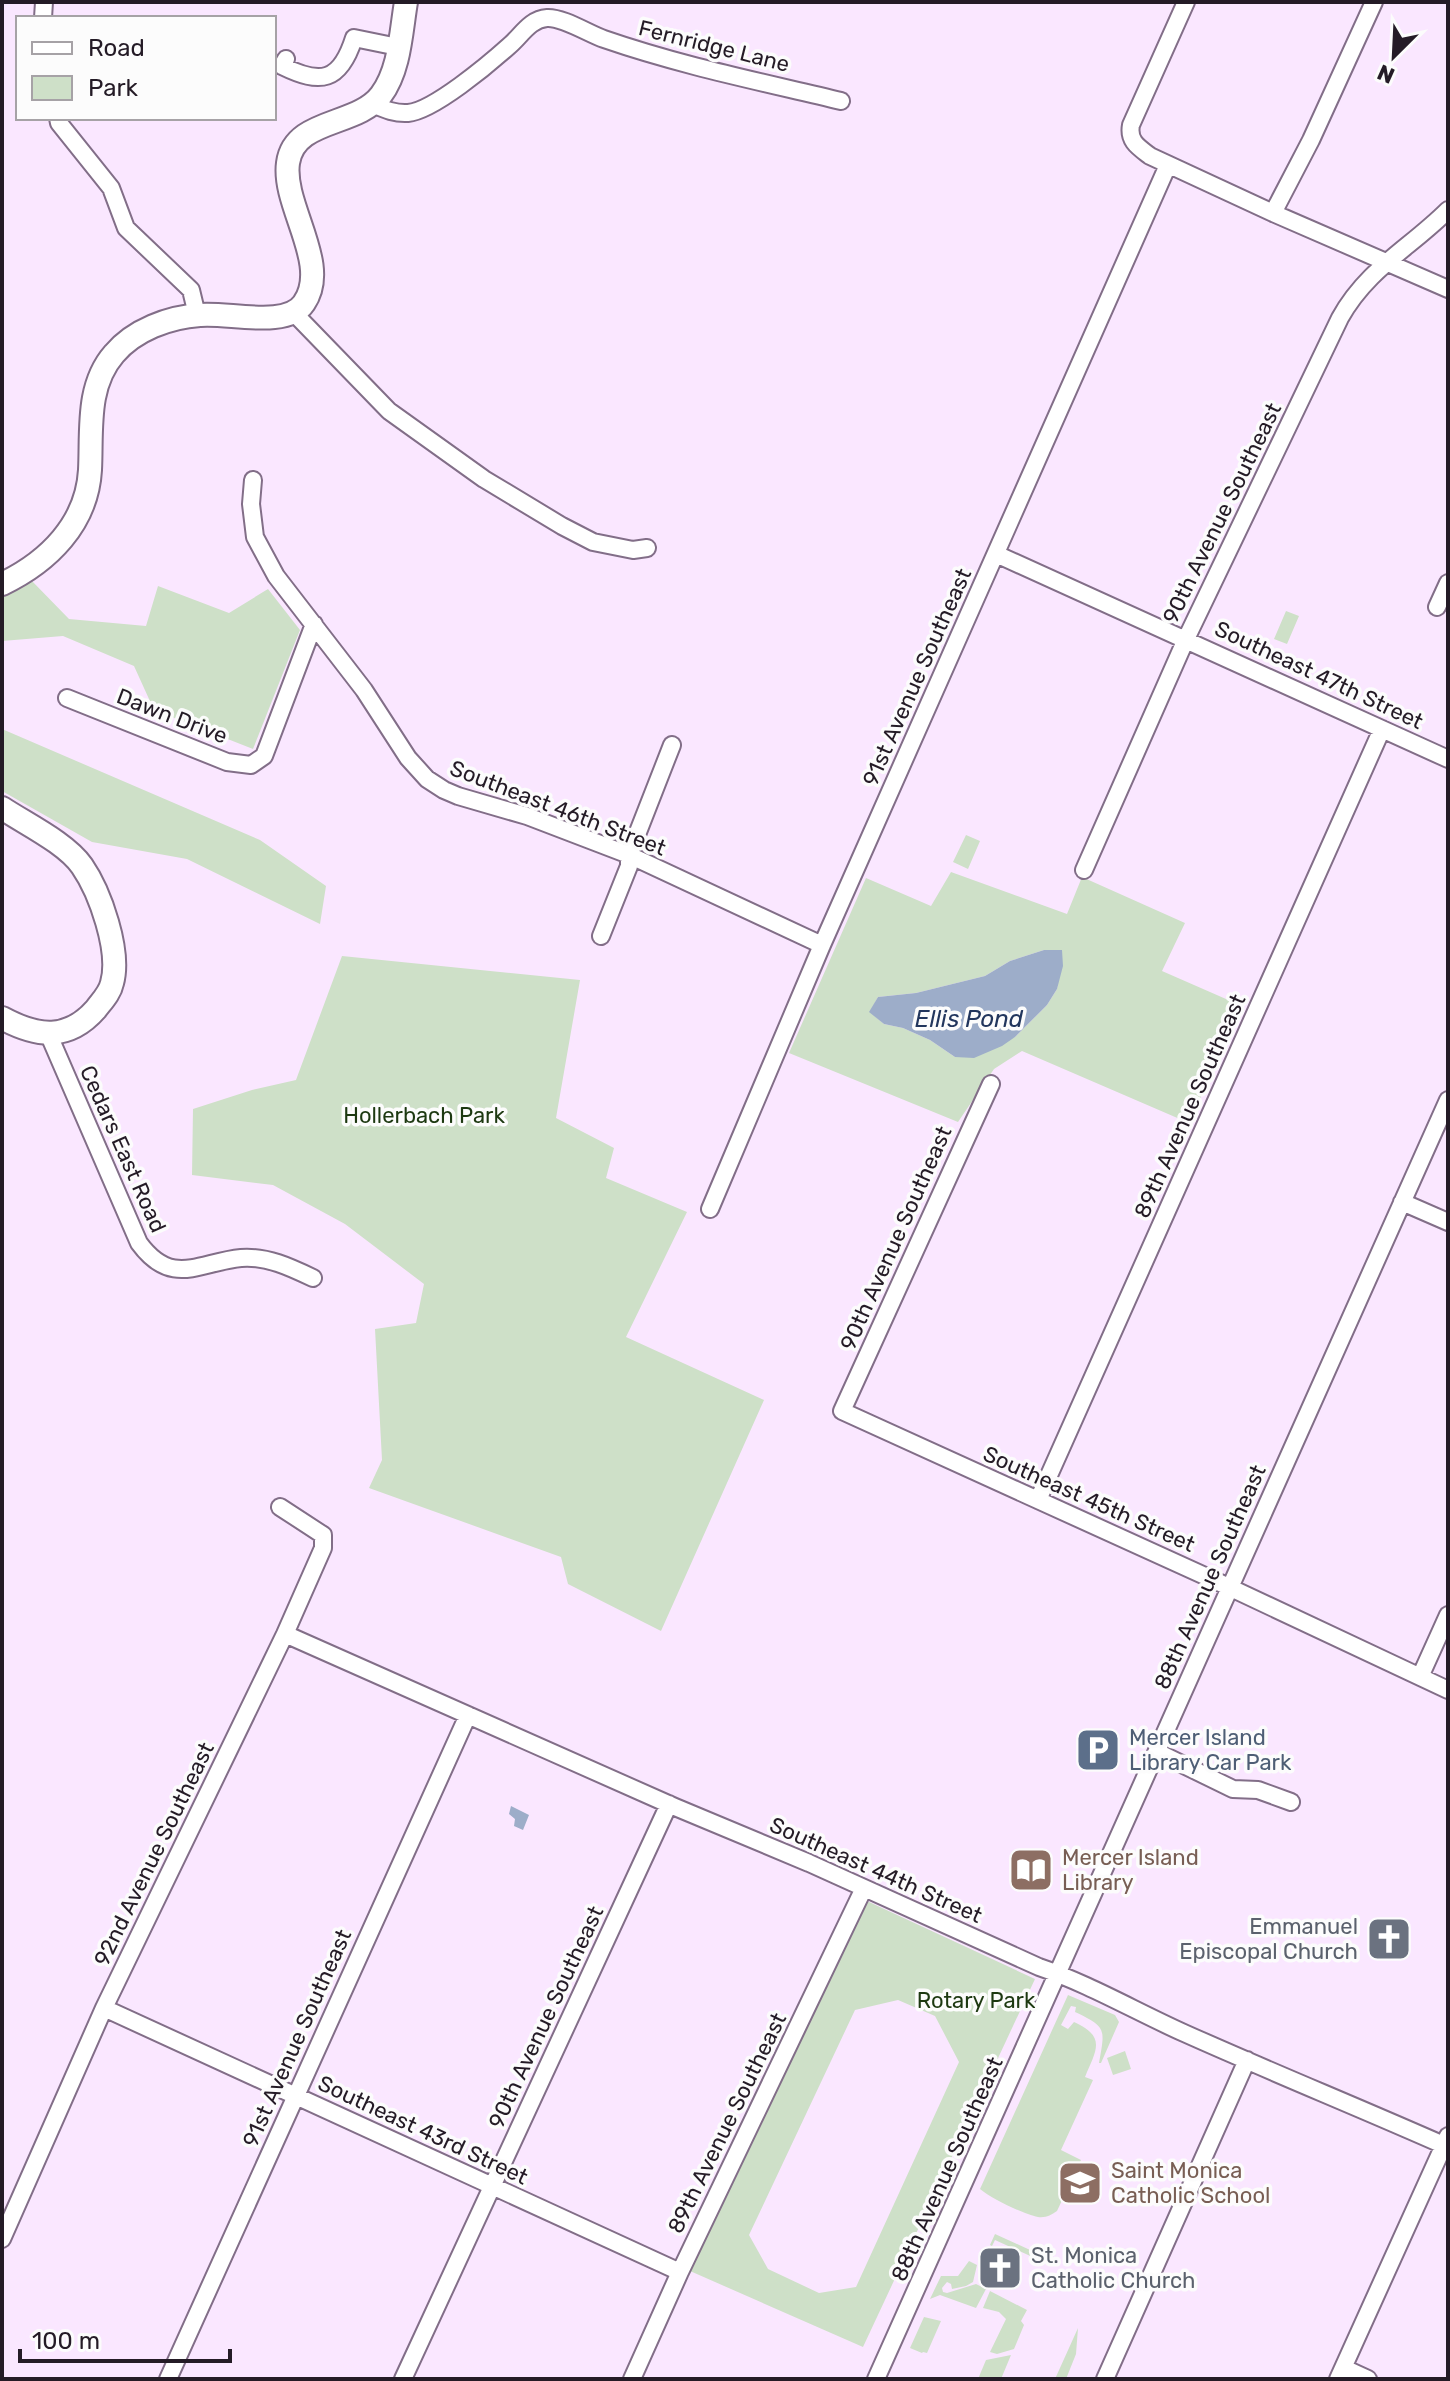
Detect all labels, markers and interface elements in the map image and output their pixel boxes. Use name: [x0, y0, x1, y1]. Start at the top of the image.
street label: Fernridge Lane: [636, 14, 792, 78]
legend: [16, 16, 276, 120]
north arrow: [1354, 16, 1434, 96]
text: Road: [88, 34, 145, 62]
text: N: [1373, 58, 1399, 89]
text: Park: [88, 74, 139, 102]
street label: 90th Avenue Southeast: [1157, 398, 1287, 628]
street label: 91st Avenue Southeast: [857, 564, 977, 790]
street label: Southeast 47th Street: [1211, 615, 1428, 735]
street label: Dawn Drive: [113, 683, 231, 749]
street label: Southeast 46th Street: [446, 754, 670, 862]
street label: 89th Avenue Southeast: [1128, 990, 1252, 1222]
water label: Ellis Pond: [915, 1005, 1024, 1033]
street label: Cedars East Road: [74, 1061, 172, 1237]
park label: Hollerbach Park: [343, 1102, 505, 1129]
street label: 90th Avenue Southeast: [834, 1122, 958, 1354]
street label: Southeast 45th Street: [979, 1440, 1199, 1558]
street label: 88th Avenue Southeast: [1148, 1460, 1272, 1694]
place label: Mercer Island Library Car Park: [1129, 1724, 1292, 1776]
parking icon: Mercer Island Library Car Park: [1074, 1726, 1122, 1774]
street label: 92nd Avenue Southeast: [88, 1737, 220, 1970]
street label: Southeast 44th Street: [766, 1811, 987, 1929]
place label: Mercer Island Library: [1062, 1844, 1199, 1896]
library icon: Mercer Island Library: [1007, 1846, 1055, 1894]
street label: 90th Avenue Southeast: [483, 1901, 610, 2132]
place label: Emmanuel Episcopal Church: [1179, 1913, 1358, 1965]
church icon: Emmanuel Episcopal Church: [1365, 1915, 1413, 1963]
street label: 91st Avenue Southeast: [237, 1925, 357, 2151]
park label: Rotary Park: [917, 1987, 1036, 2014]
street label: 89th Avenue Southeast: [662, 2008, 792, 2238]
street label: 88th Avenue Southeast: [885, 2052, 1009, 2286]
street label: Southeast 43rd Street: [314, 2070, 533, 2191]
place label: Saint Monica Catholic School: [1111, 2157, 1270, 2209]
school or university icon: Saint Monica Catholic School: [1056, 2159, 1104, 2207]
place label: St. Monica Catholic Church: [1031, 2242, 1196, 2294]
church icon: St. Monica Catholic Church: [976, 2244, 1024, 2292]
scale bar: [20, 2313, 230, 2363]
text: 100 m: [32, 2327, 100, 2355]

